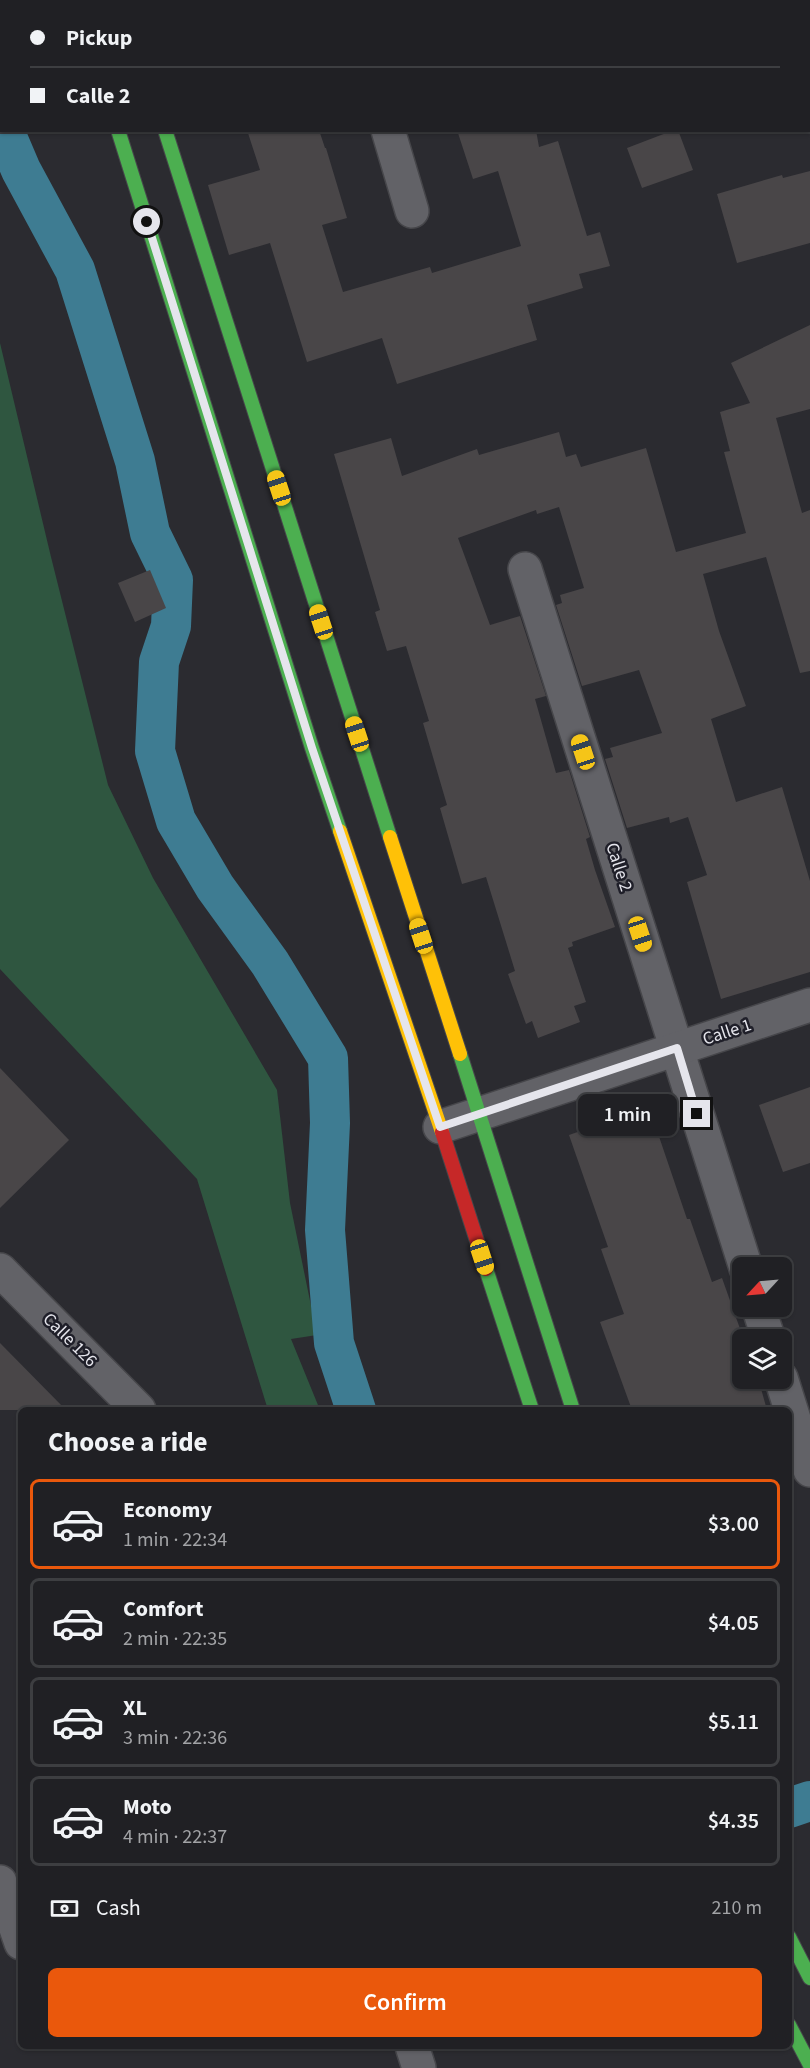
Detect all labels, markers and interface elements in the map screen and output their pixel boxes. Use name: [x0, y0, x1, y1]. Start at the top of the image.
text: Pickup: [66, 22, 132, 54]
text: Calle 2: [66, 80, 130, 112]
route start: [133, 208, 160, 235]
car: [265, 468, 293, 508]
car: [307, 602, 335, 642]
car: [343, 714, 371, 754]
car: [569, 732, 597, 772]
street label: Calle 2: [599, 839, 639, 895]
car: [626, 914, 654, 954]
car: [407, 916, 435, 956]
street label: Calle 1: [699, 1012, 755, 1052]
callout: 1 min: [577, 1093, 676, 1135]
route end: [683, 1100, 710, 1127]
text: 1 min: [604, 1101, 651, 1129]
car: [468, 1237, 496, 1277]
north arrow: [732, 1257, 792, 1317]
map controls: [732, 1257, 792, 1389]
street label: Calle 126: [37, 1307, 103, 1373]
button: layers: [732, 1329, 792, 1389]
text: Choose a ride: [48, 1423, 208, 1462]
text: Economy: [123, 1494, 212, 1526]
icon: car: [51, 1497, 105, 1551]
text: $3.00: [708, 1508, 759, 1540]
text: 1 min · 22:34: [123, 1526, 227, 1554]
text: Comfort: [123, 1593, 204, 1625]
icon: car: [51, 1596, 105, 1650]
text: $4.05: [708, 1607, 759, 1639]
text: 2 min · 22:35: [123, 1625, 227, 1653]
text: XL: [123, 1692, 147, 1724]
icon: car: [51, 1695, 105, 1749]
text: $5.11: [708, 1706, 759, 1738]
text: 3 min · 22:36: [123, 1724, 227, 1752]
text: Moto: [123, 1791, 172, 1823]
icon: car: [51, 1794, 105, 1848]
text: $4.35: [708, 1805, 759, 1837]
text: 4 min · 22:37: [123, 1823, 227, 1851]
icon: cash: [48, 1892, 81, 1925]
text: Cash: [96, 1892, 141, 1924]
text: 210 m: [712, 1894, 762, 1922]
button: Confirm: [48, 1968, 762, 2037]

